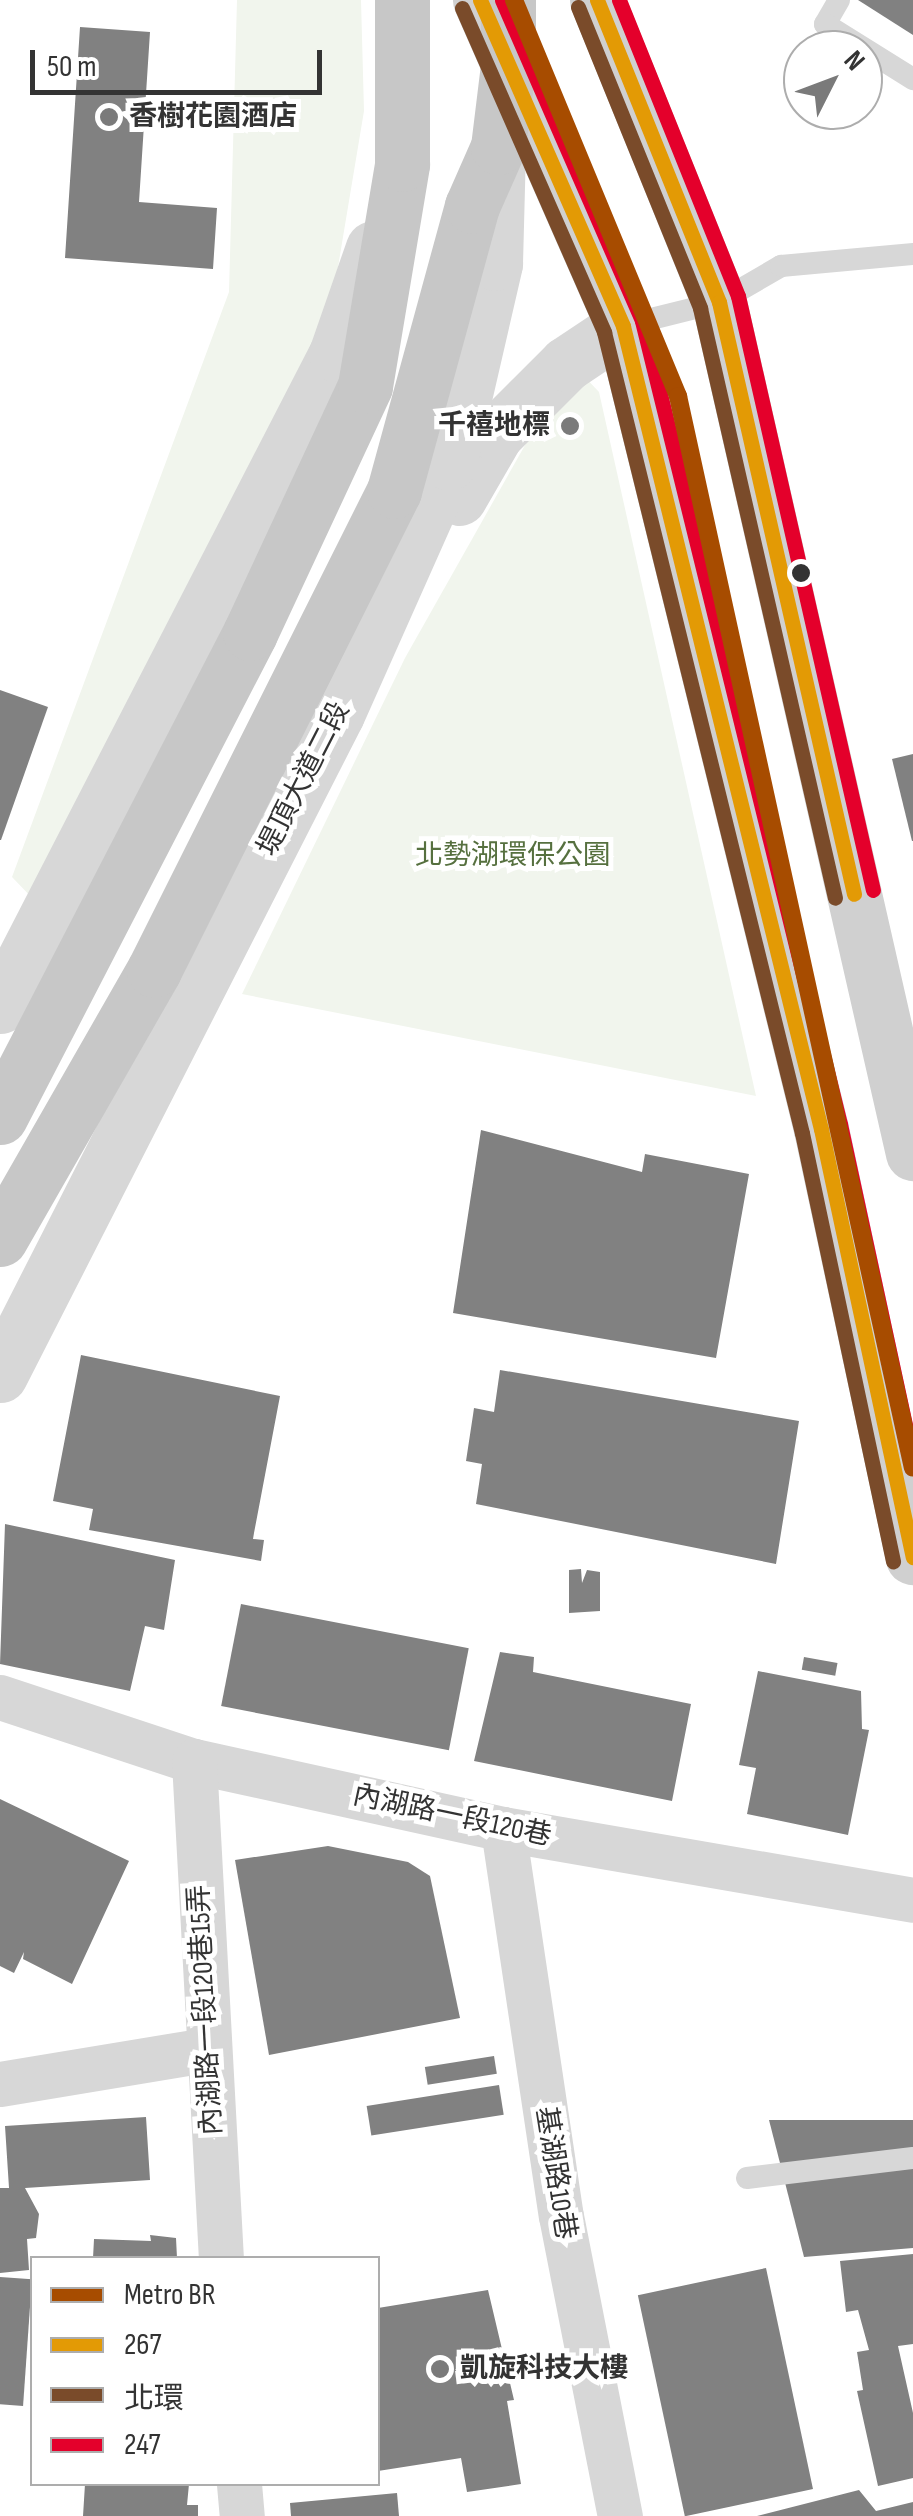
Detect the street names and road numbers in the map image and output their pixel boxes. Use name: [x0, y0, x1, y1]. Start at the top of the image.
street label: 堤頂大道二段: [251, 697, 357, 861]
street label: 內湖路一段120巷: [350, 1779, 554, 1853]
street label: 內湖路一段120巷15弄: [183, 1884, 229, 2136]
street label: 基湖路10巷: [528, 2104, 582, 2242]

